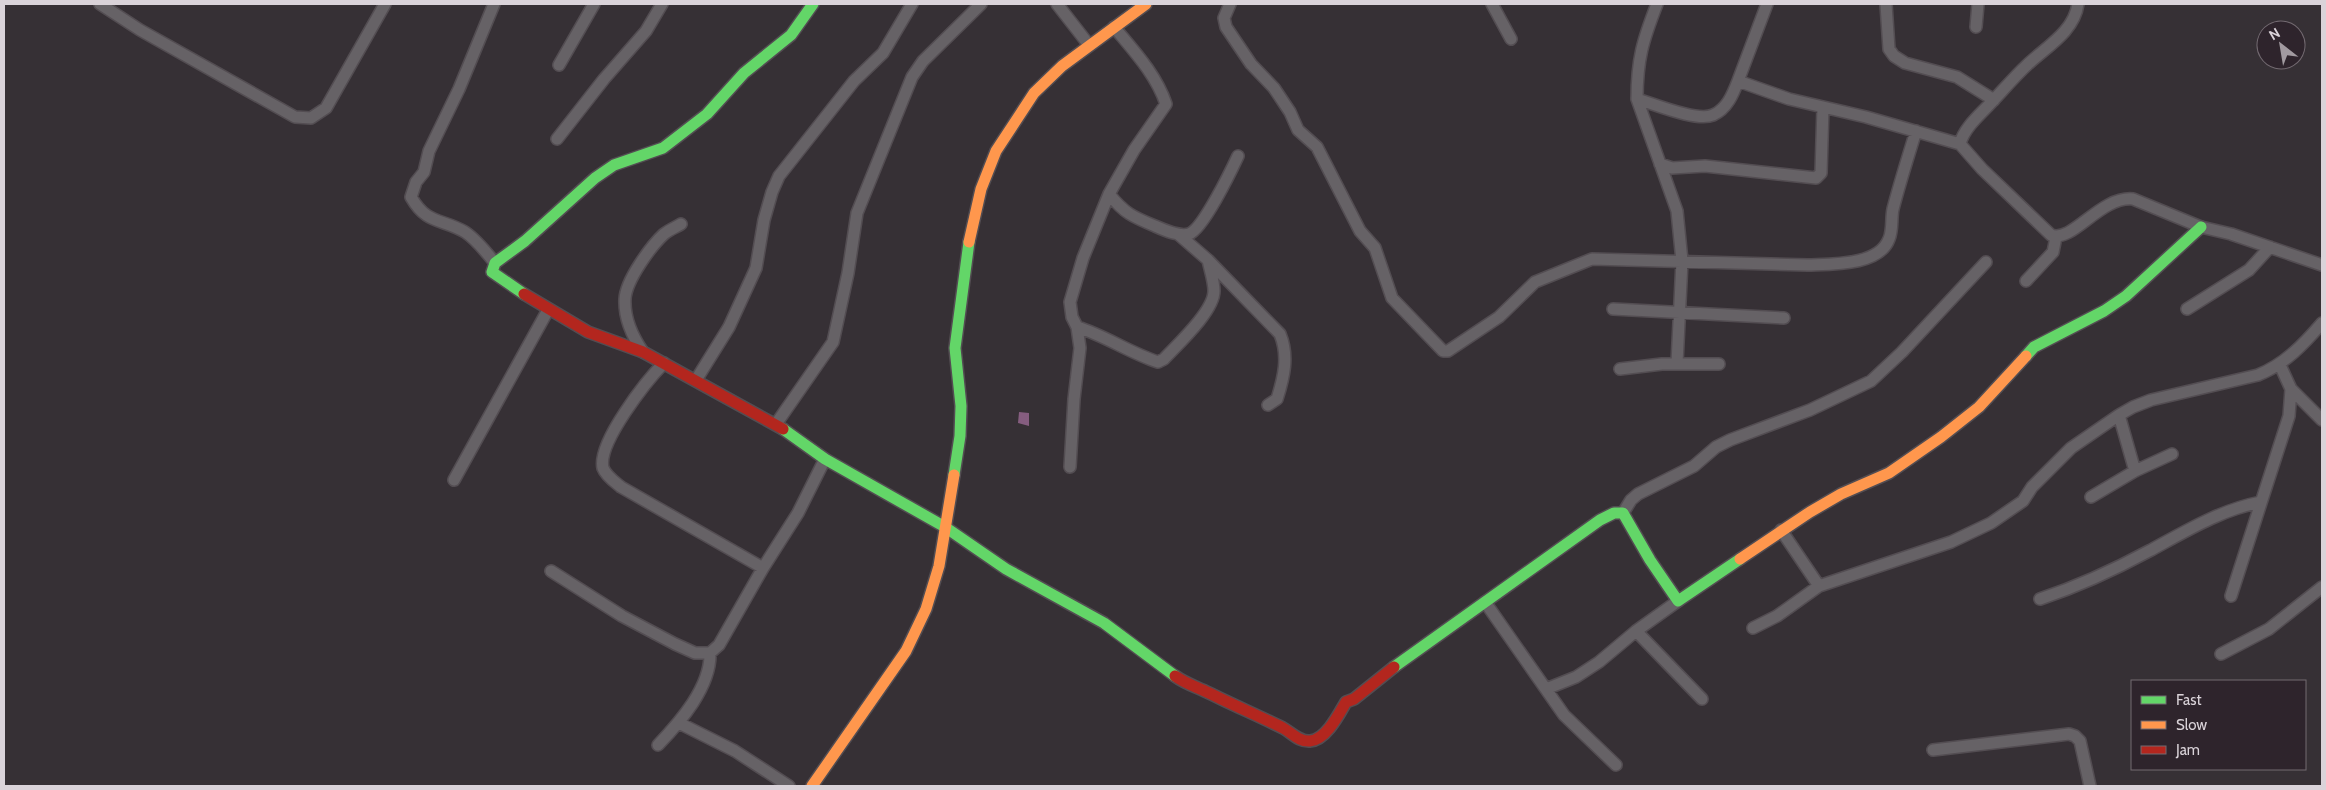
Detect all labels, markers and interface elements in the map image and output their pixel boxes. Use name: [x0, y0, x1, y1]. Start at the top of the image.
north arrow: [2256, 20, 2306, 70]
text: N: [2265, 24, 2283, 44]
legend: [2131, 680, 2306, 770]
text: Fast: [2176, 691, 2201, 709]
text: Slow: [2176, 716, 2207, 734]
text: Jam: [2175, 741, 2200, 759]

